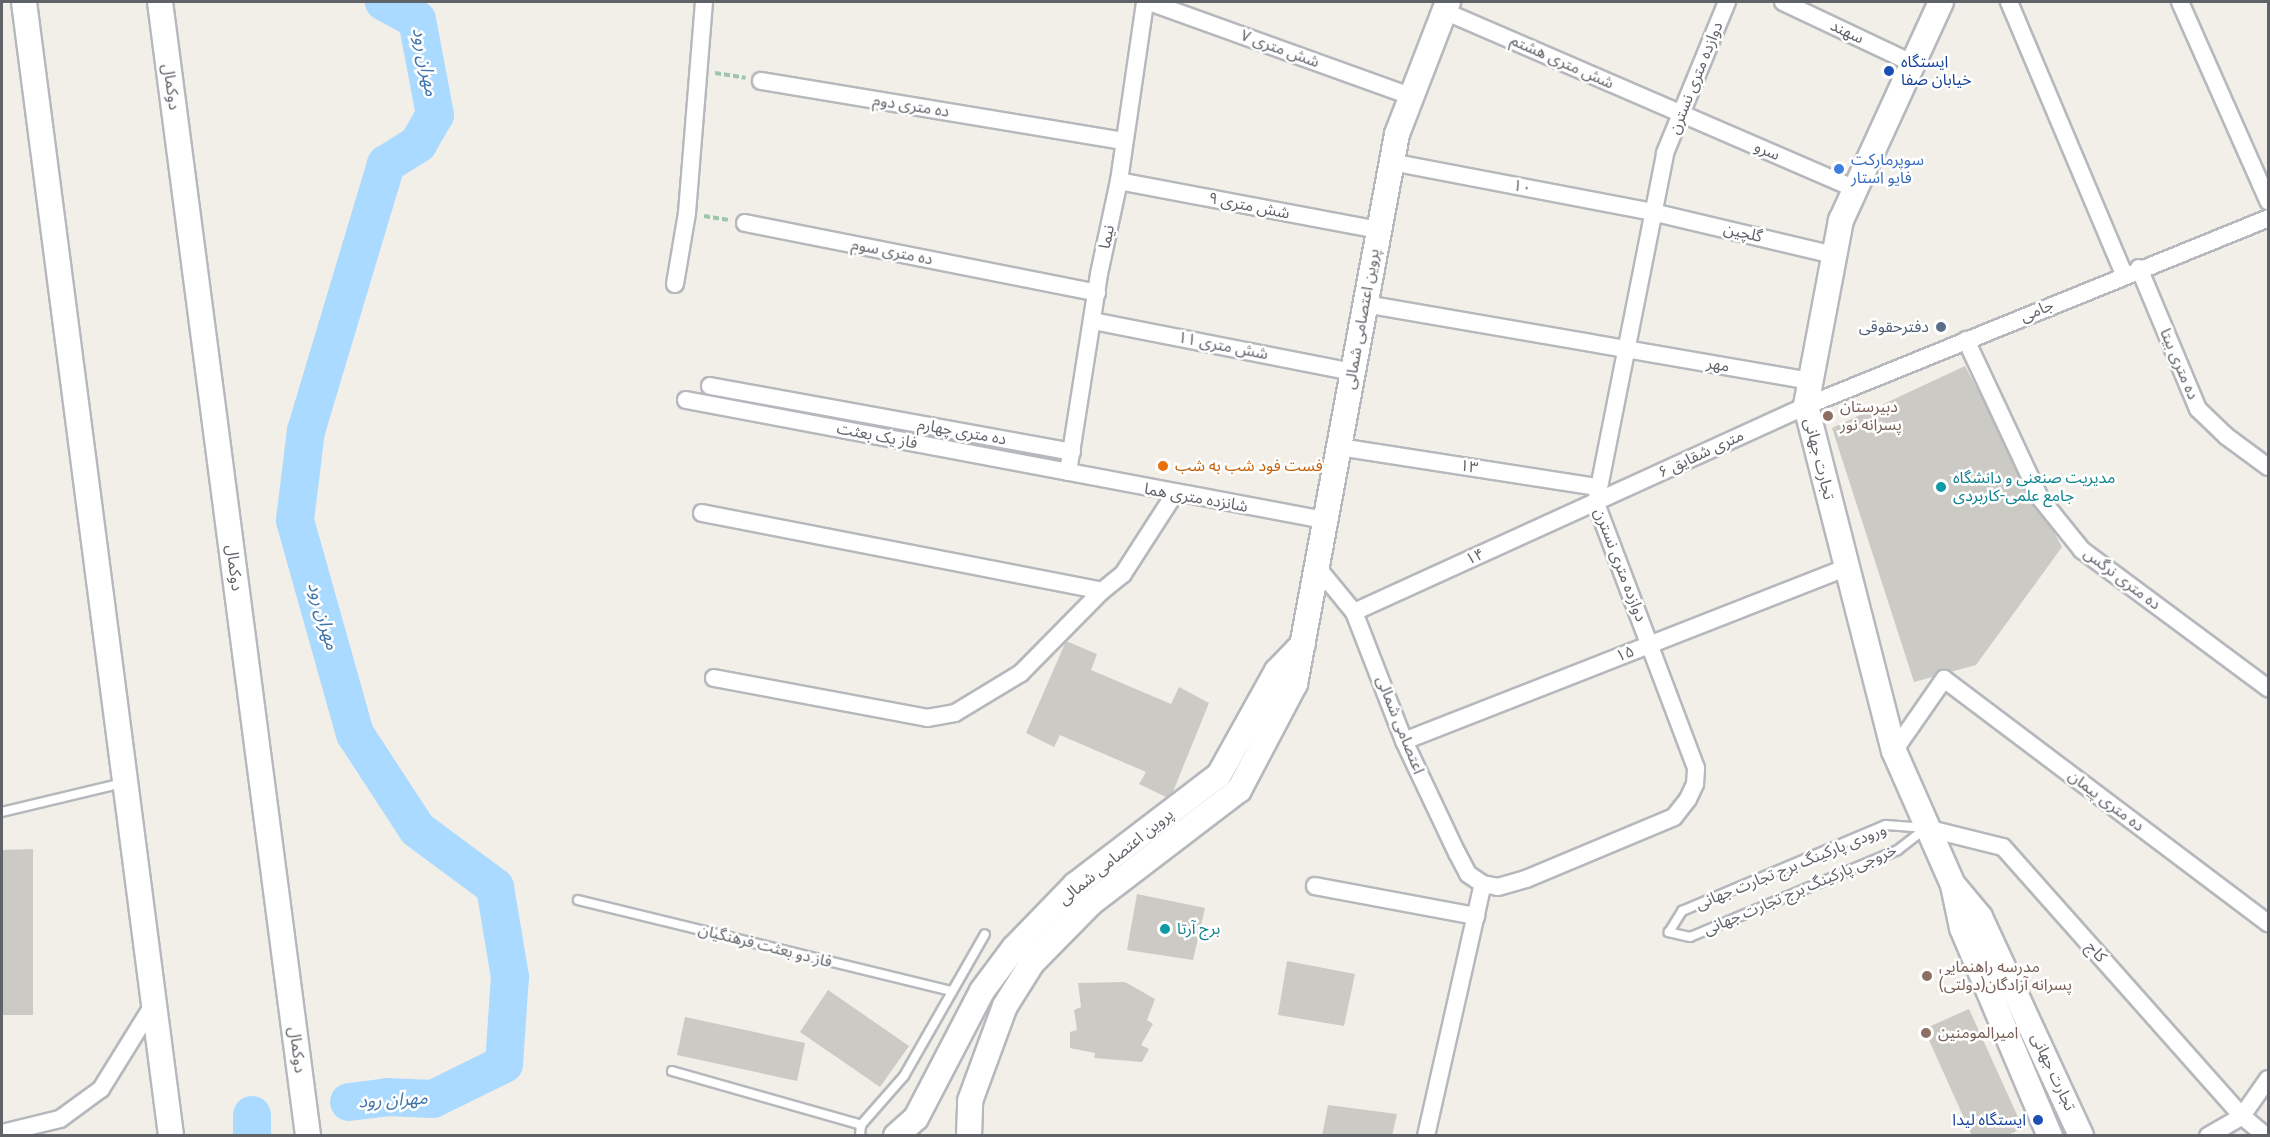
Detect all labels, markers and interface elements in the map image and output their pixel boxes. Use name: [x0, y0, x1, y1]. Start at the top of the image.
street label: سهند: [1827, 16, 1867, 48]
street label: دوازده متری نسترن: [1665, 19, 1727, 137]
water label: مهران رود: [408, 26, 442, 98]
street label: ۷ شش متری: [1238, 26, 1322, 72]
street label: شش متری هشتم: [1507, 31, 1617, 93]
place label: ایستگاه خیابان صفا: [1901, 52, 1972, 90]
street label: دوکمال: [158, 63, 184, 111]
marker: ایستگاه خیابان صفا: [1882, 64, 1896, 78]
street label: ده متری دوم: [871, 90, 951, 122]
street label: سرو: [1751, 137, 1783, 165]
place label: سوپرمارکت فایو استار: [1851, 150, 1924, 188]
marker: سوپرمارکت فایو استار: [1832, 162, 1846, 176]
street label: ۱۰: [1511, 176, 1533, 198]
street label: ۹ شش متری: [1207, 189, 1291, 223]
street label: گلچین: [1722, 219, 1764, 247]
street label: نیما: [1095, 223, 1119, 251]
street label: ده متری سوم: [850, 235, 934, 269]
street label: پروین اعتصامی شمالی: [1340, 247, 1384, 391]
street label: جامی: [2017, 295, 2057, 327]
place label: دفترحقوقی: [1859, 317, 1929, 337]
marker: دفترحقوقی: [1934, 320, 1948, 334]
street label: ده متری بیتا: [2155, 326, 2203, 402]
street label: ۱۱ شش متری: [1176, 328, 1270, 364]
street label: مهر: [1705, 354, 1731, 376]
place label: دبیرستان پسرانه نور: [1840, 397, 1902, 435]
marker: دبیرستان پسرانه نور: [1821, 409, 1835, 423]
street label: ده متری چهارم: [916, 415, 1008, 449]
street label: تجارت جهانی: [1800, 416, 1838, 502]
street label: فاز یک بعثت: [835, 419, 919, 453]
street label: ۶ متری شقایق: [1655, 426, 1747, 482]
place label: فست فود شب به شب: [1175, 456, 1323, 476]
street label: ۱۳: [1458, 456, 1480, 478]
marker: فست فود شب به شب: [1156, 459, 1170, 473]
place label: مدیریت صنعنی و دانشگاه جامع علمی-کاربردی: [1953, 468, 2115, 506]
street label: شانزده متری هما: [1143, 479, 1249, 517]
marker: مدیریت صنعنی و دانشگاه جامع علمی-کاربردی: [1934, 480, 1948, 494]
street label: دوازده متری نسترن: [1590, 506, 1650, 624]
street label: دوکمال: [222, 544, 246, 592]
street label: ده متری نرگس: [2080, 544, 2164, 614]
street label: ۱۴: [1463, 545, 1487, 569]
water label: مهران رود: [303, 580, 343, 652]
street label: ۱۵: [1613, 642, 1637, 666]
street label: اعتصامی شمالی: [1372, 673, 1428, 777]
street label: ده متری پیمان: [2064, 766, 2148, 836]
street label: پروین اعتصامی شمالی: [1055, 805, 1177, 909]
street label: ورودی پارکینگ برج تجارت جهانی: [1693, 820, 1889, 914]
street label: خروجی پارکینگ برج تجارت جهانی: [1701, 841, 1899, 939]
place label: برج آرتا: [1177, 919, 1220, 939]
street label: فاز دو بعثت فرهنگیان: [696, 920, 834, 972]
marker: برج آرتا: [1158, 922, 1172, 936]
street label: کاج: [2082, 938, 2110, 966]
place label: مدرسه راهنمایی پسرانه آزادگان(دولتی): [1939, 957, 2072, 995]
marker: مدرسه راهنمایی پسرانه آزادگان(دولتی): [1920, 969, 1934, 983]
place label: امیرالمومنین: [1938, 1023, 2018, 1043]
street label: دوکمال: [285, 1026, 309, 1074]
marker: امیرالمومنین: [1919, 1026, 1933, 1040]
street label: تجارت جهانی: [2027, 1030, 2079, 1114]
water label: مهران رود: [358, 1087, 428, 1113]
place label: ایستگاه لیدا: [1952, 1110, 2026, 1130]
marker: ایستگاه لیدا: [2031, 1113, 2045, 1127]

